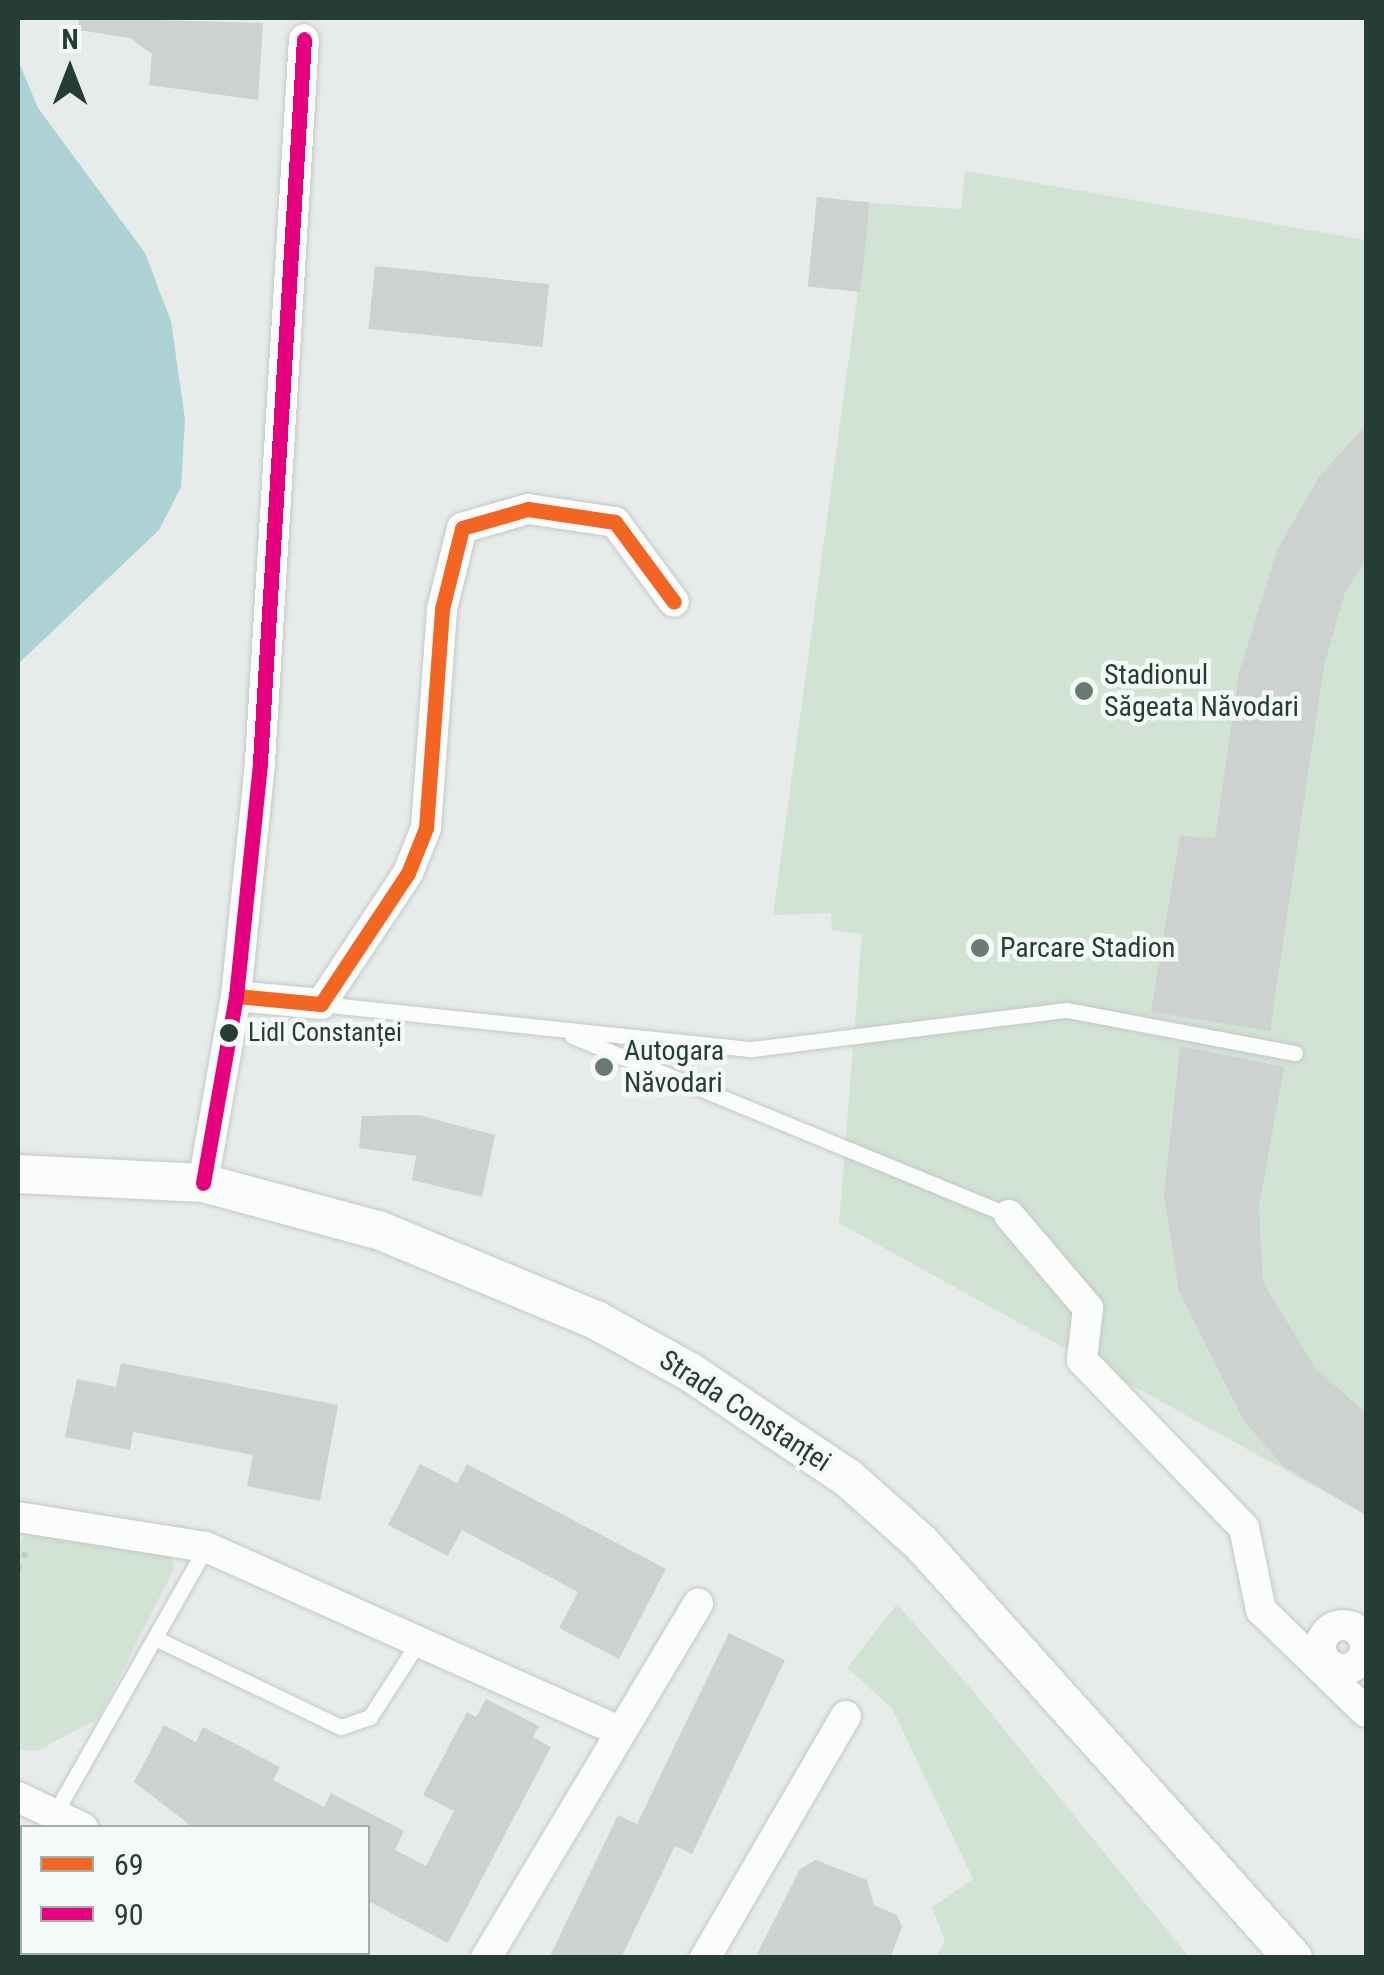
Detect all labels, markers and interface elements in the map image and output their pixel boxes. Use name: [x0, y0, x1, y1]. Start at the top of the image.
north arrow: [20, 20, 120, 120]
text: N: [61, 23, 79, 56]
place label: Stadionul Săgeata Năvodari: [1104, 658, 1299, 724]
marker: Stadionul Săgeata Năvodari: [1073, 680, 1095, 702]
place label: Parcare Stadion: [1000, 931, 1175, 965]
marker: Parcare Stadion: [969, 937, 991, 959]
place label: Lidl Constanței: [248, 1017, 402, 1049]
marker: Lidl Constanței: [219, 1023, 239, 1043]
place label: Autogara Năvodari: [624, 1034, 724, 1100]
marker: Autogara Năvodari: [593, 1056, 615, 1078]
street label: Strada Constanței: [653, 1343, 837, 1479]
legend: [20, 1825, 370, 1955]
text: 69: [114, 1847, 144, 1882]
text: 90: [114, 1897, 144, 1932]

